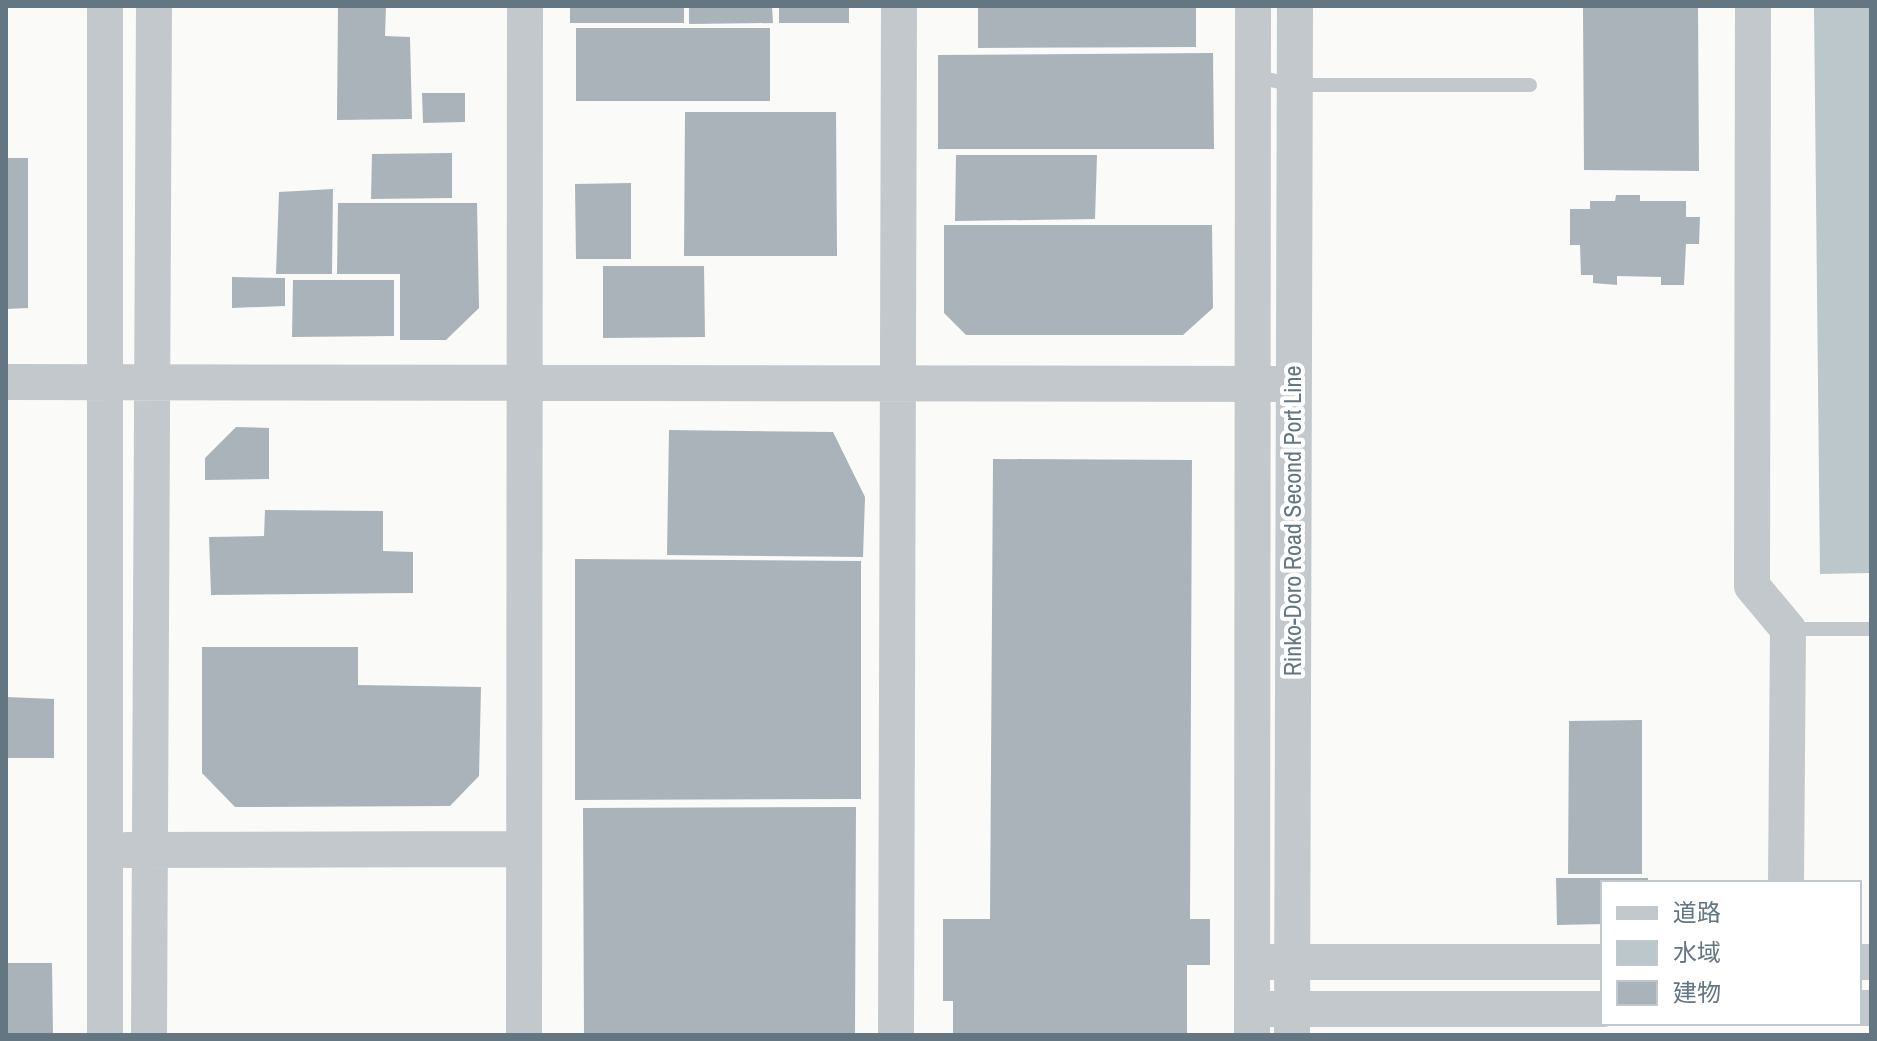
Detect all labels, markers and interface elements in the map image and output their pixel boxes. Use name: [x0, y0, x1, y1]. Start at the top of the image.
street label: Rinko-Doro Road Second Port Line: [1276, 366, 1308, 676]
legend: [1601, 881, 1861, 1025]
text: 道路: [1673, 896, 1721, 928]
text: 水域: [1673, 936, 1721, 968]
text: 建物: [1673, 976, 1721, 1008]

